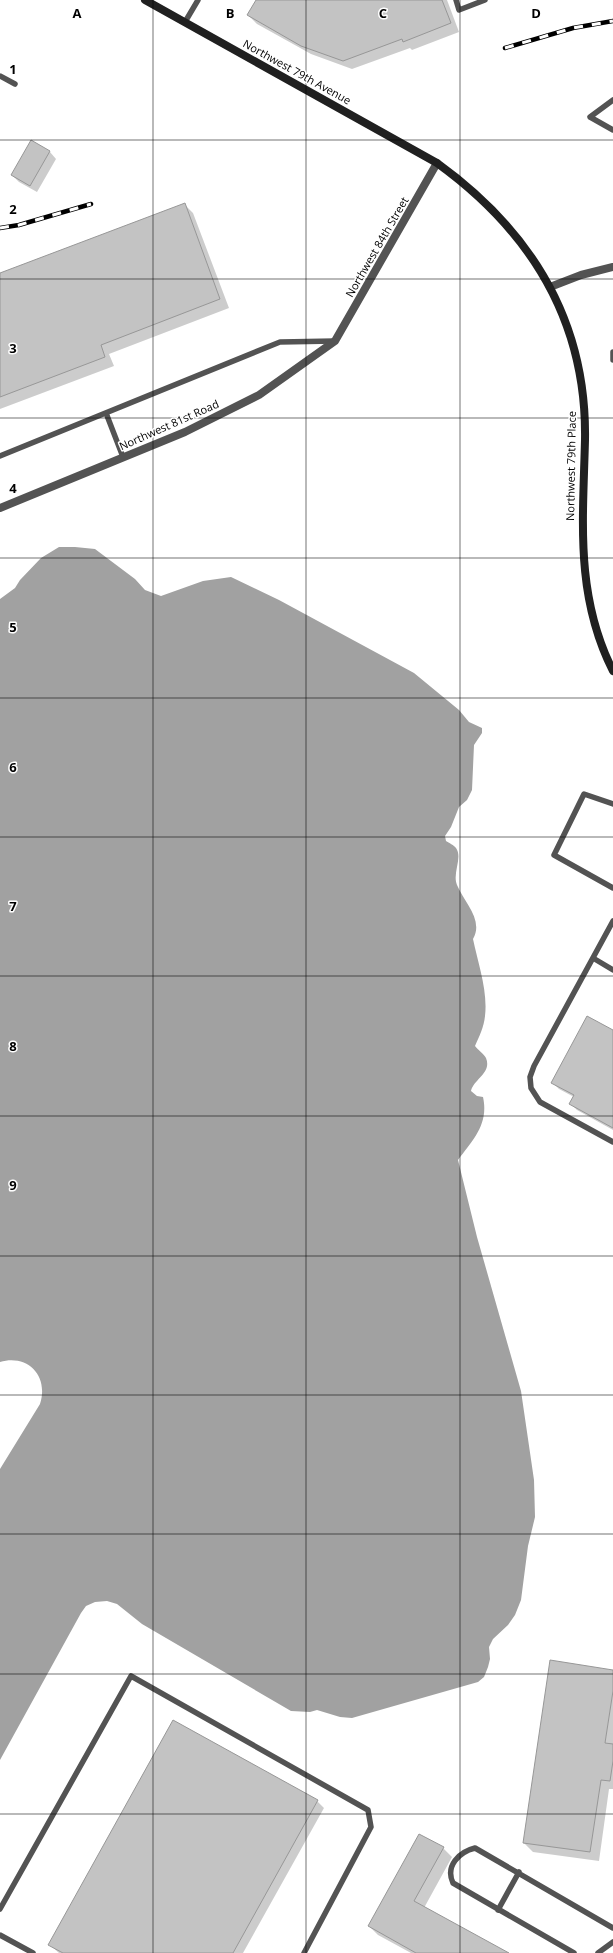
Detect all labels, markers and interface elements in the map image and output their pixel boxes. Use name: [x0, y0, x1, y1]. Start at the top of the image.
text: A: [73, 4, 82, 22]
text: B: [226, 4, 235, 22]
text: C: [379, 4, 387, 22]
text: D: [531, 4, 541, 22]
street label: Northwest 79th Avenue: [241, 36, 354, 107]
text: 1: [9, 60, 17, 78]
street label: Northwest 84th Street: [342, 194, 412, 300]
text: 2: [9, 200, 17, 218]
text: 3: [9, 339, 17, 357]
street label: Northwest 81st Road: [117, 396, 221, 453]
street label: Northwest 79th Place: [562, 411, 579, 521]
text: 4: [9, 479, 17, 497]
text: 5: [9, 618, 17, 636]
text: 6: [9, 758, 17, 776]
text: 7: [9, 897, 17, 915]
text: 8: [9, 1037, 17, 1055]
text: 9: [9, 1176, 17, 1194]

